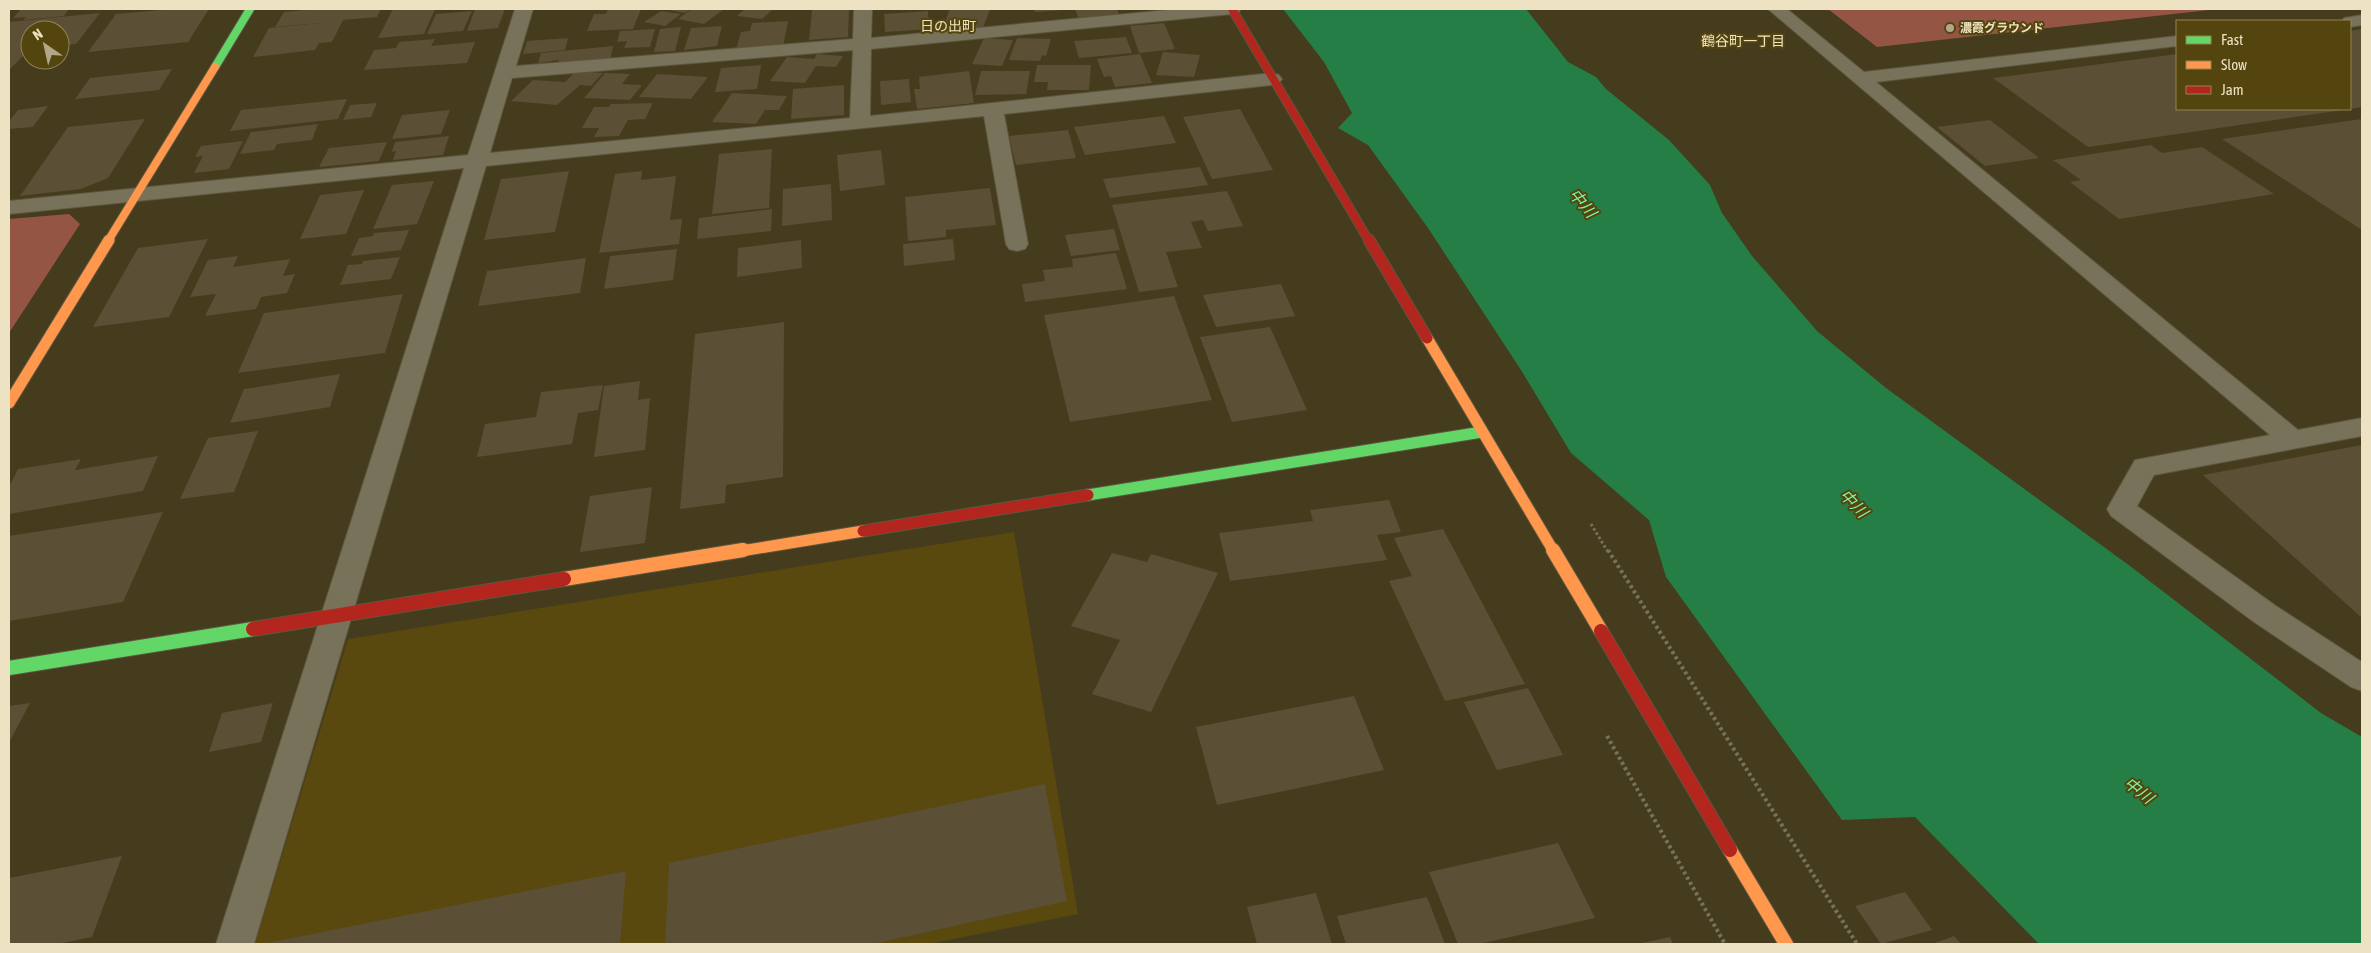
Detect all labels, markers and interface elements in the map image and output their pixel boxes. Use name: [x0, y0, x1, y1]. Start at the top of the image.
district label: 日の出町: [920, 18, 976, 34]
north arrow: [20, 20, 70, 70]
legend: [2176, 20, 2351, 110]
place label: 濃霞グラウンド: [1960, 21, 2044, 35]
marker: 濃霞グラウンド: [1944, 22, 1956, 34]
text: N: [30, 25, 46, 43]
text: Fast: [2221, 31, 2243, 48]
district label: 鶴谷町一丁目: [1701, 33, 1785, 49]
text: Slow: [2221, 56, 2247, 73]
text: Jam: [2221, 81, 2244, 98]
water label: 中川: [1566, 185, 1601, 223]
water label: 中川: [1836, 485, 1873, 522]
water label: 中川: [2121, 773, 2159, 808]

